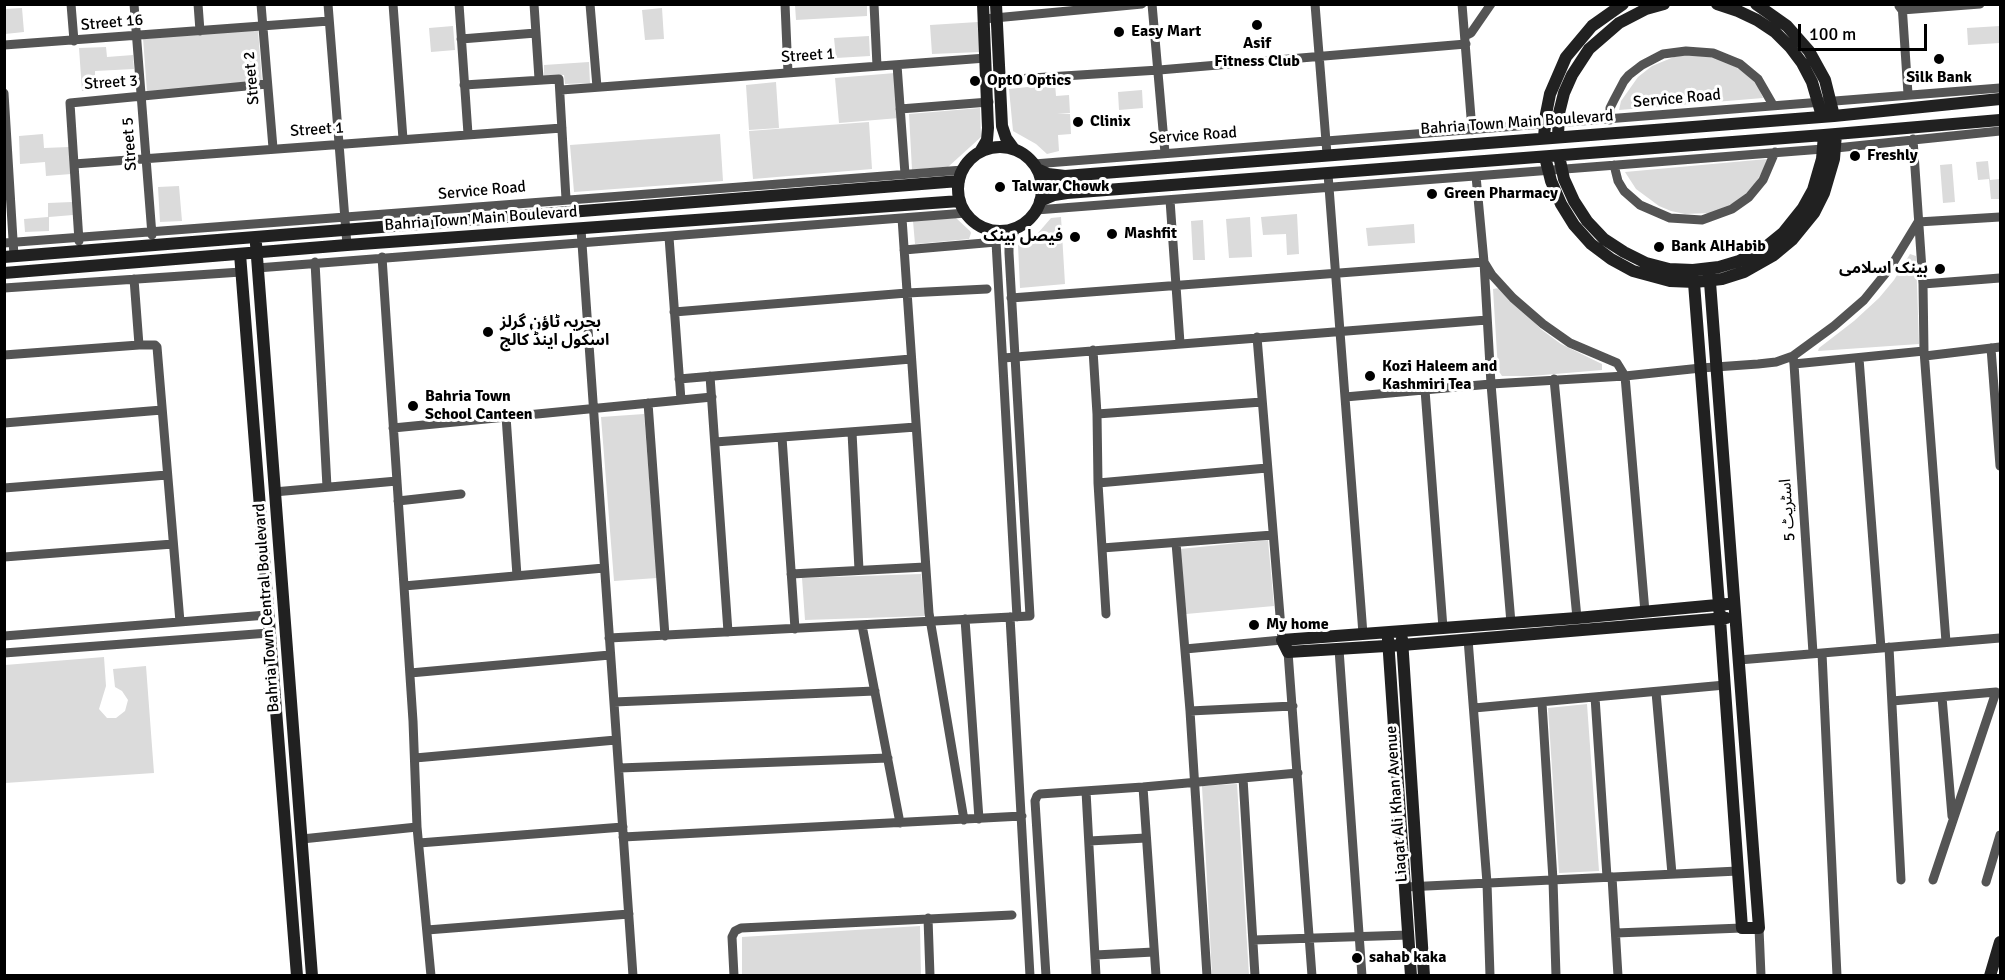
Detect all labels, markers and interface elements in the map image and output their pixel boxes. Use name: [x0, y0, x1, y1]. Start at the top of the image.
street label: Street 16: [80, 11, 144, 35]
scale bar: [1801, 12, 1930, 50]
marker: Asif Fitness Club: [1250, 18, 1264, 32]
place label: Easy Mart: [1131, 22, 1201, 42]
text: 100 m: [1809, 23, 1856, 45]
marker: Easy Mart: [1112, 25, 1126, 39]
place label: Asif Fitness Club: [1214, 34, 1300, 72]
street label: Street 1: [780, 45, 836, 67]
street label: Street 2: [240, 50, 264, 106]
marker: Silk Bank: [1932, 52, 1946, 66]
place label: Silk Bank: [1906, 68, 1972, 88]
place label: OptO Optics: [987, 71, 1071, 91]
street label: Street 3: [83, 72, 139, 94]
marker: OptO Optics: [968, 74, 982, 88]
street label: Service Road: [1632, 86, 1722, 112]
street label: Bahria Town Main Boulevard: [1420, 107, 1614, 139]
place label: Clinix: [1090, 112, 1131, 132]
marker: Clinix: [1071, 115, 1085, 129]
street label: Street 5: [119, 116, 141, 172]
street label: Street 1: [289, 119, 345, 141]
street label: Service Road: [1148, 123, 1238, 149]
place label: Freshly: [1867, 146, 1918, 166]
marker: Freshly: [1848, 149, 1862, 163]
place label: Talwar Chowk: [1012, 177, 1109, 197]
street label: Service Road: [437, 178, 527, 204]
marker: Talwar Chowk: [993, 180, 1007, 194]
place label: Green Pharmacy: [1444, 184, 1558, 204]
marker: Green Pharmacy: [1425, 187, 1439, 201]
street label: Bahria Town Main Boulevard: [384, 203, 578, 235]
place label: Mashfit: [1124, 224, 1177, 244]
place label: فیصل بینک: [983, 227, 1063, 247]
marker: Mashfit: [1105, 227, 1119, 241]
marker: فیصل بینک: [1068, 230, 1082, 244]
place label: Bank AlHabib: [1671, 237, 1766, 257]
marker: Bank AlHabib: [1652, 240, 1666, 254]
place label: بینک اسلامی: [1839, 259, 1928, 279]
marker: بینک اسلامی: [1933, 262, 1947, 276]
place label: بحریہ ٹاؤن گرلز اسکول اینڈ کالج: [500, 313, 609, 351]
marker: بحریہ ٹاؤن گرلز اسکول اینڈ کالج: [481, 325, 495, 339]
place label: Kozi Haleem and Kashmiri Tea: [1382, 357, 1497, 395]
marker: Kozi Haleem and Kashmiri Tea: [1363, 369, 1377, 383]
place label: Bahria Town School Canteen: [425, 387, 533, 425]
marker: Bahria Town School Canteen: [406, 399, 420, 413]
street label: اسٹریٹ 5: [1776, 478, 1800, 542]
street label: Bahria Town Central Boulevard: [250, 503, 284, 713]
place label: My home: [1266, 615, 1329, 635]
marker: My home: [1247, 618, 1261, 632]
street label: Liaqat Ali Khan Avenue: [1382, 725, 1412, 883]
place label: sahab kaka: [1369, 948, 1446, 968]
marker: sahab kaka: [1350, 951, 1364, 965]

